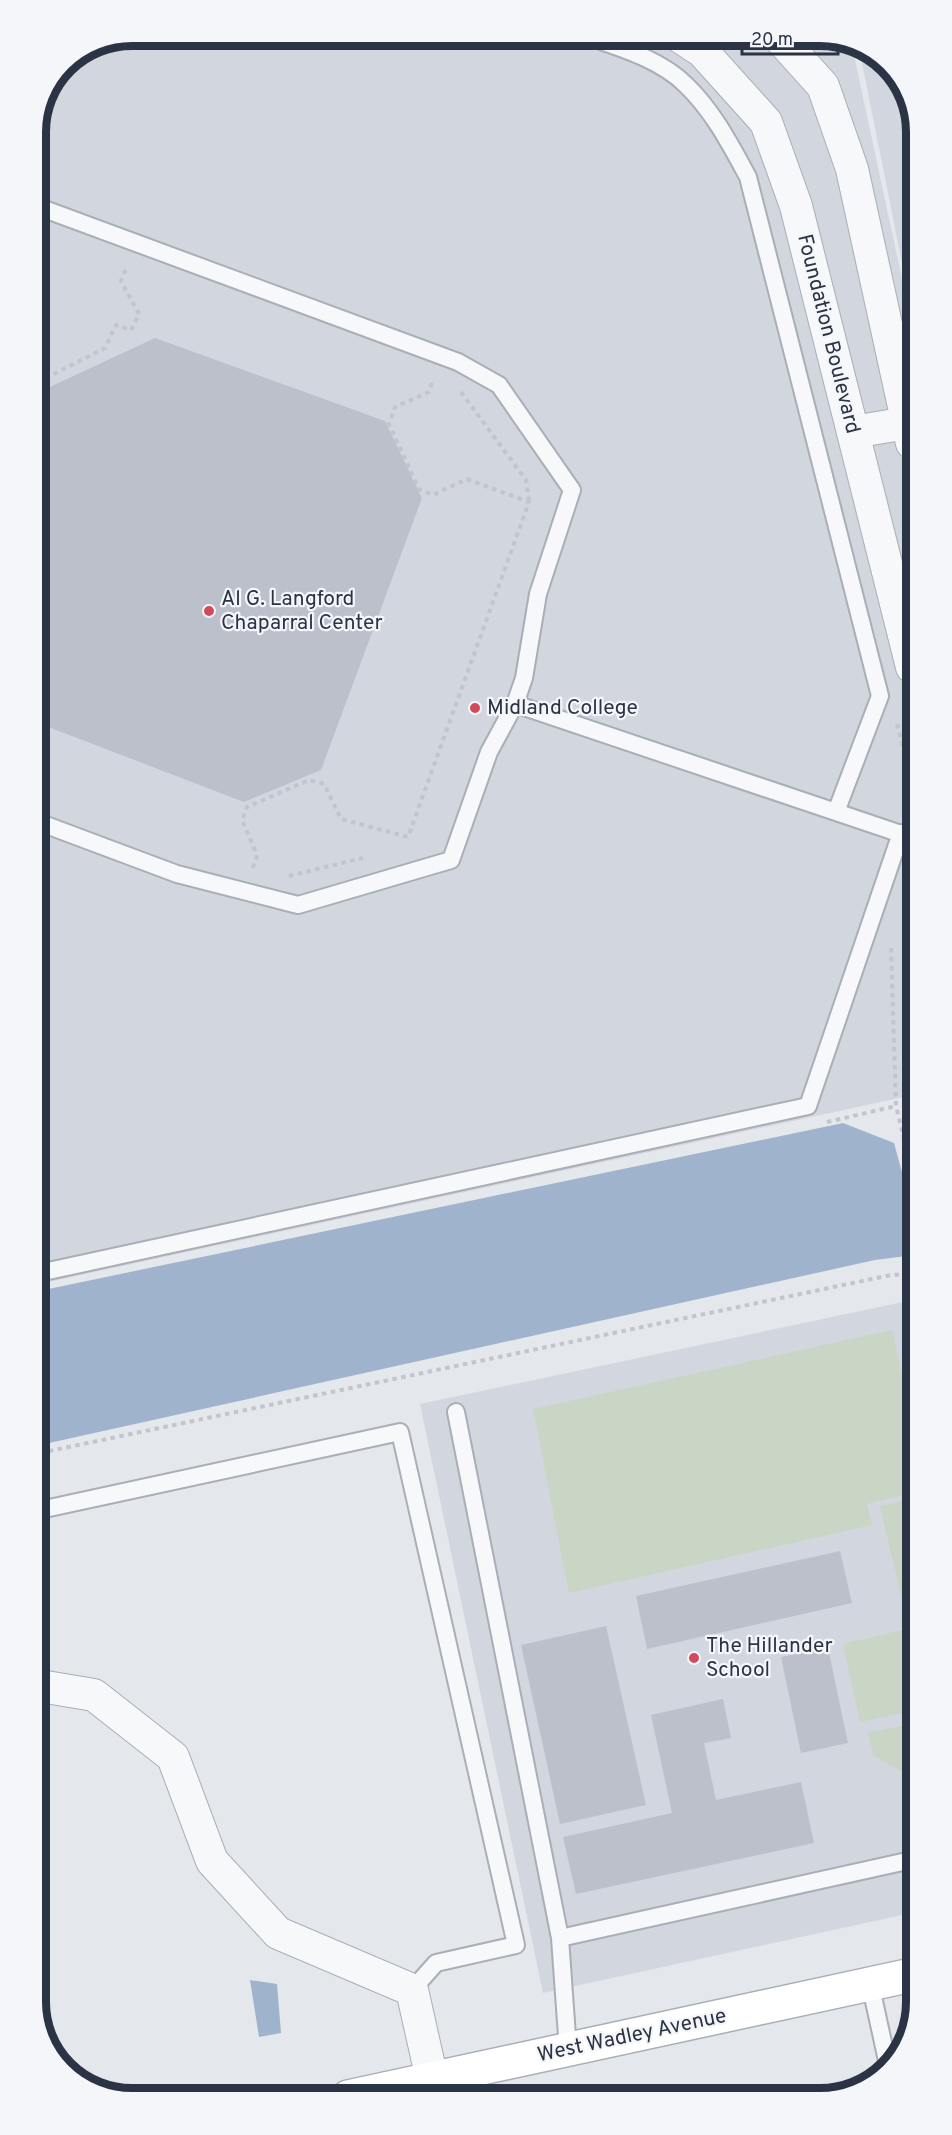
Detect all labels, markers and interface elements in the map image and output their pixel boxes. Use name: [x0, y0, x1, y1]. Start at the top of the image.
scale bar: [742, 18, 838, 56]
text: 20 m: [751, 29, 793, 52]
street label: Foundation Boulevard: [790, 231, 866, 437]
place label: Al G. Langford Chaparral Center: [221, 586, 383, 637]
marker: Al G. Langford Chaparral Center: [202, 604, 216, 618]
place label: Midland College: [487, 695, 638, 722]
marker: Midland College: [468, 701, 482, 715]
place label: The Hillander School: [706, 1633, 833, 1684]
marker: The Hillander School: [687, 1651, 701, 1665]
street label: West Wadley Avenue: [535, 2003, 729, 2069]

